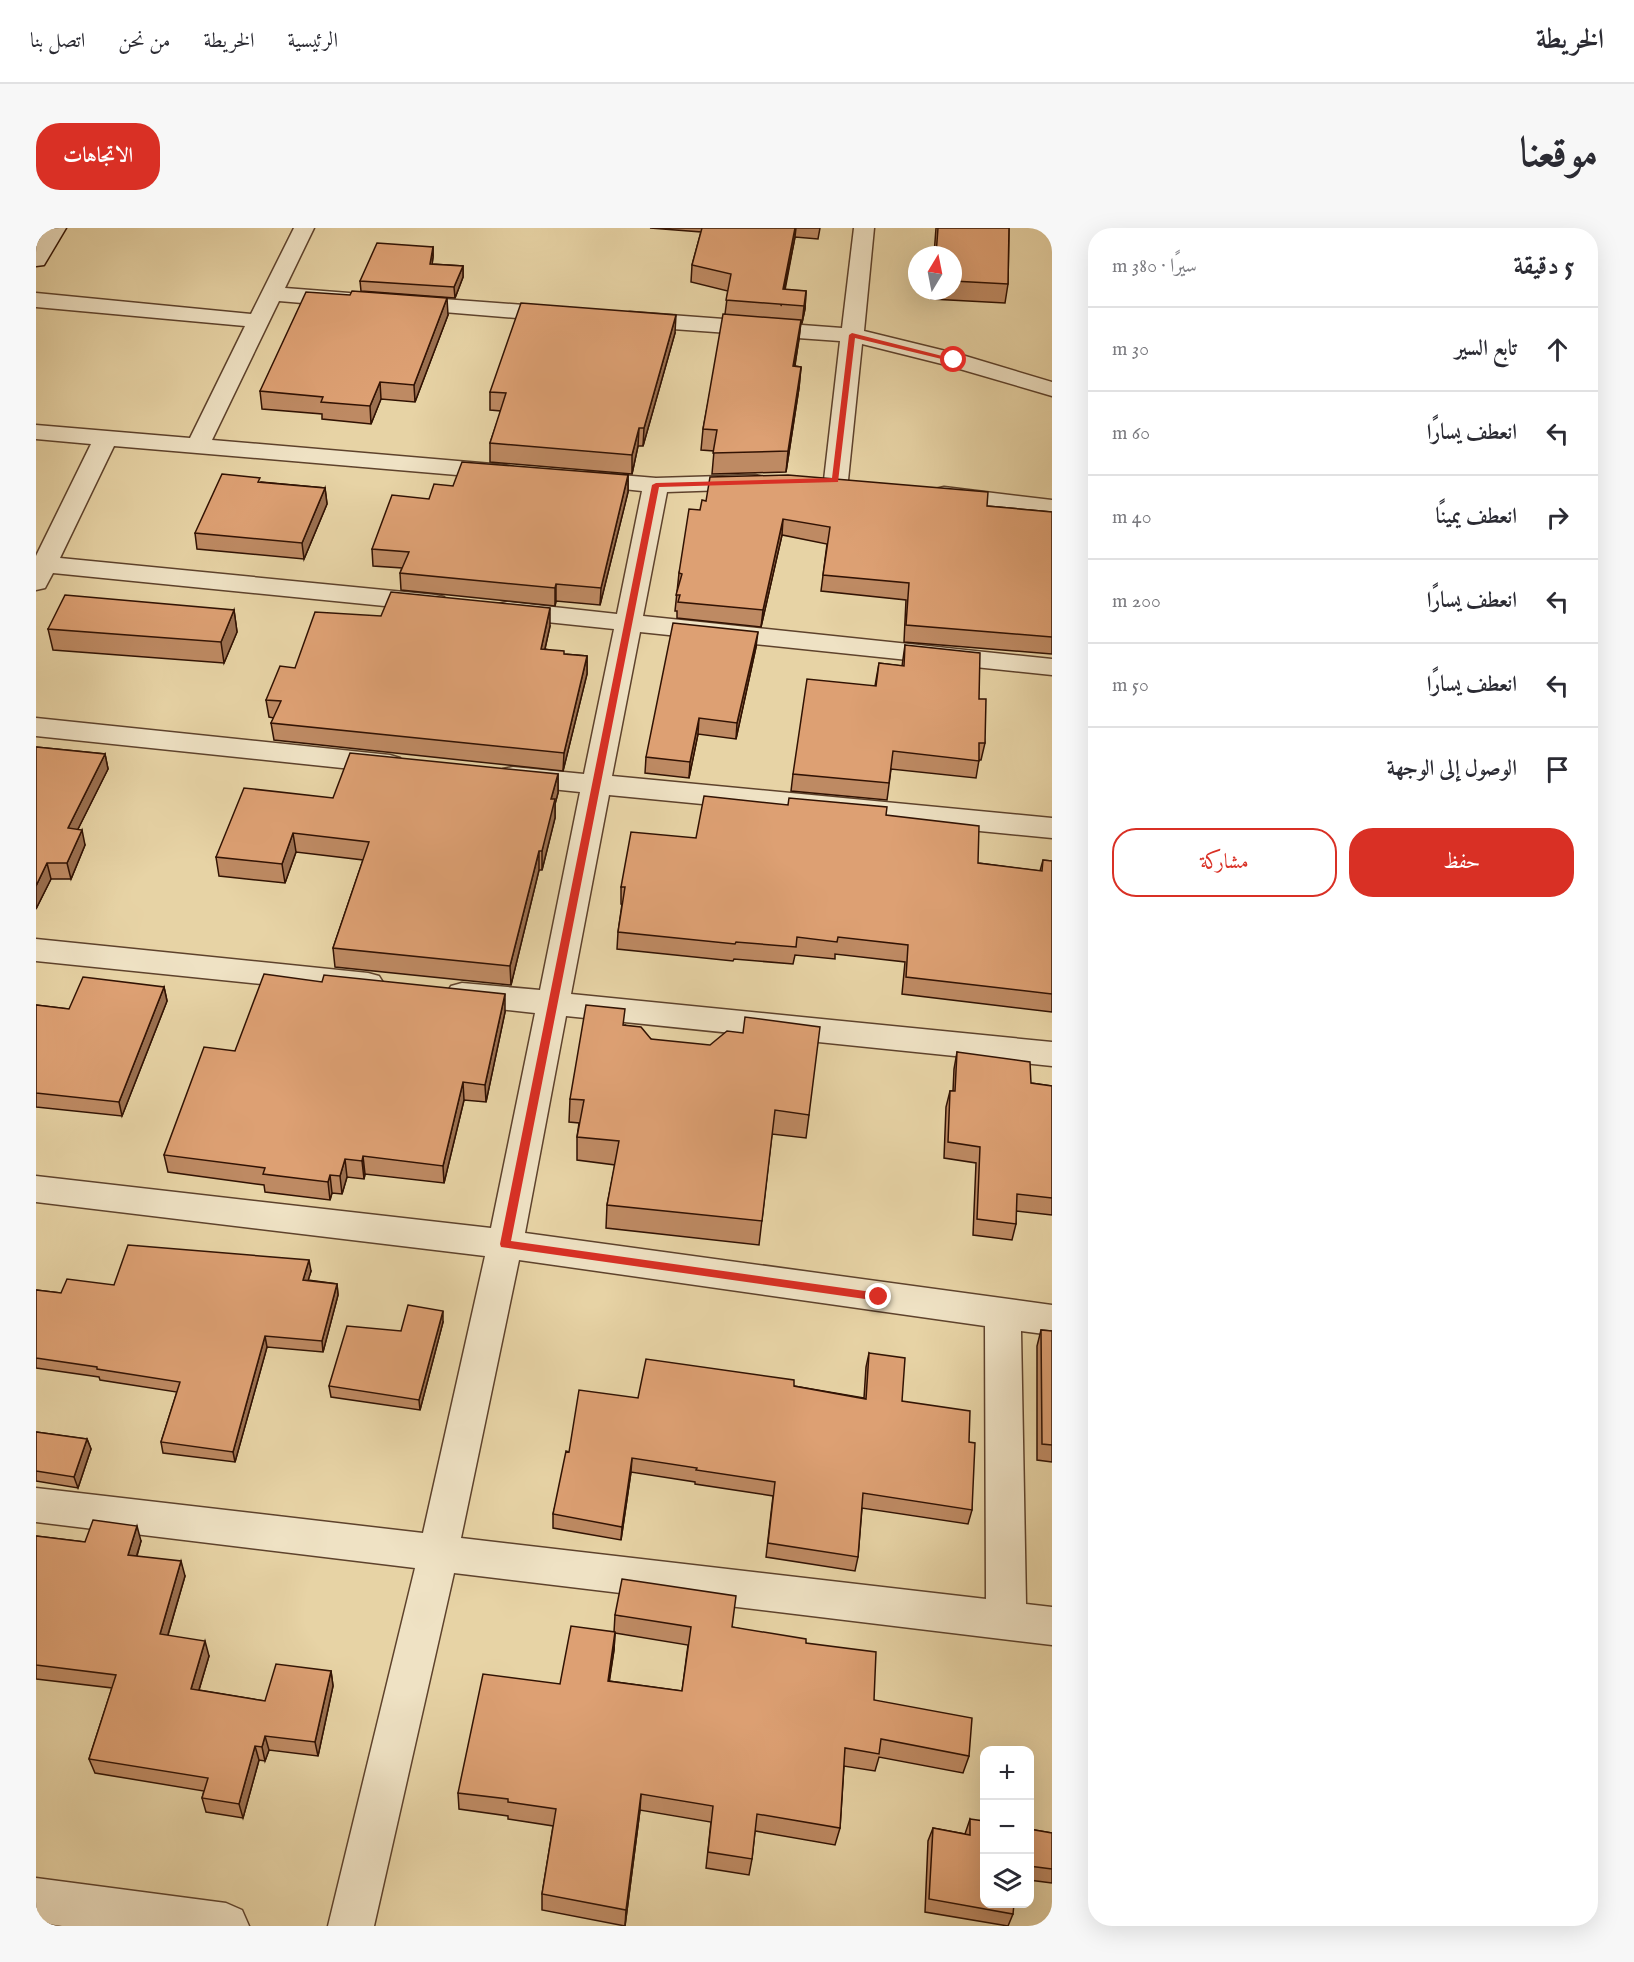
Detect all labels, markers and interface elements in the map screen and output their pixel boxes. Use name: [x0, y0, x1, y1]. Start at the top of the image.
text: الخريطة: [1536, 23, 1604, 58]
text: اتصل بنا: [30, 28, 85, 55]
text: من نحن: [118, 28, 170, 55]
text: الخريطة: [203, 28, 255, 55]
text: الرئيسية: [288, 28, 338, 55]
button: الاتجاهات: [36, 123, 160, 190]
text: موقعنا: [1520, 128, 1598, 181]
north arrow: [908, 246, 962, 300]
text: 5 دقيقة: [1514, 250, 1574, 283]
text: سيرًا · 380 m: [1112, 254, 1197, 279]
icon: ahead: [1541, 333, 1574, 366]
text: تابع السير: [1455, 335, 1517, 363]
text: 30 m: [1112, 337, 1149, 362]
route start: [940, 346, 966, 372]
icon: left: [1541, 417, 1574, 450]
text: انعطف يسارًا: [1427, 419, 1517, 447]
text: 60 m: [1112, 421, 1150, 446]
icon: right: [1541, 501, 1574, 534]
text: انعطف يمينًا: [1436, 503, 1517, 531]
text: 40 m: [1112, 505, 1151, 530]
icon: left: [1541, 585, 1574, 618]
text: انعطف يسارًا: [1427, 587, 1517, 615]
text: 200 m: [1112, 589, 1161, 614]
icon: left: [1541, 669, 1574, 702]
text: انعطف يسارًا: [1427, 671, 1517, 699]
text: 50 m: [1112, 673, 1149, 698]
icon: arrive: [1541, 753, 1574, 786]
text: الوصول إلى الوجهة: [1387, 755, 1517, 783]
button: مشاركة: [1112, 828, 1337, 897]
button: حفظ: [1349, 828, 1574, 897]
route end: [865, 1283, 891, 1309]
map controls: [980, 1746, 1034, 1908]
button: +: [980, 1746, 1034, 1800]
button: −: [980, 1800, 1034, 1854]
button: layers: [980, 1854, 1034, 1908]

